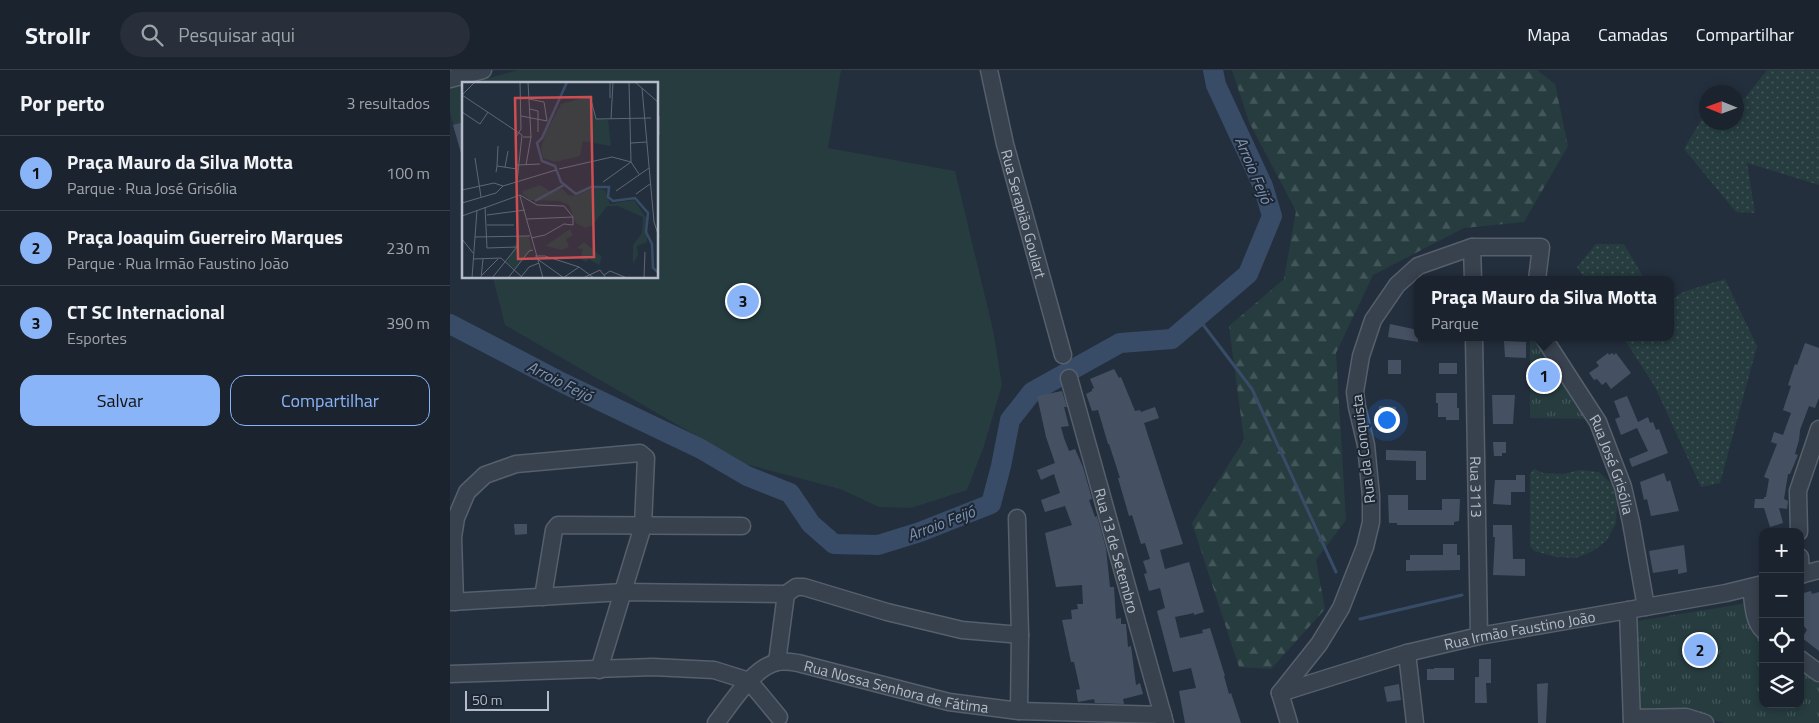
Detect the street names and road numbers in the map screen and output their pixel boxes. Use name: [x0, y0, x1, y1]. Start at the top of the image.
street label: Rua Serapião Goulart: [995, 147, 1053, 282]
street label: Rua da Conquista: [1345, 393, 1381, 505]
street label: Rua José Grisólia: [1584, 409, 1640, 517]
street label: Rua 3113: [1464, 456, 1489, 518]
street label: Rua 13 de Setembro: [1089, 485, 1145, 616]
street label: Rua Irmão Faustino João: [1441, 604, 1597, 655]
street label: Rua Nossa Senhora de Fátima: [802, 654, 990, 719]

